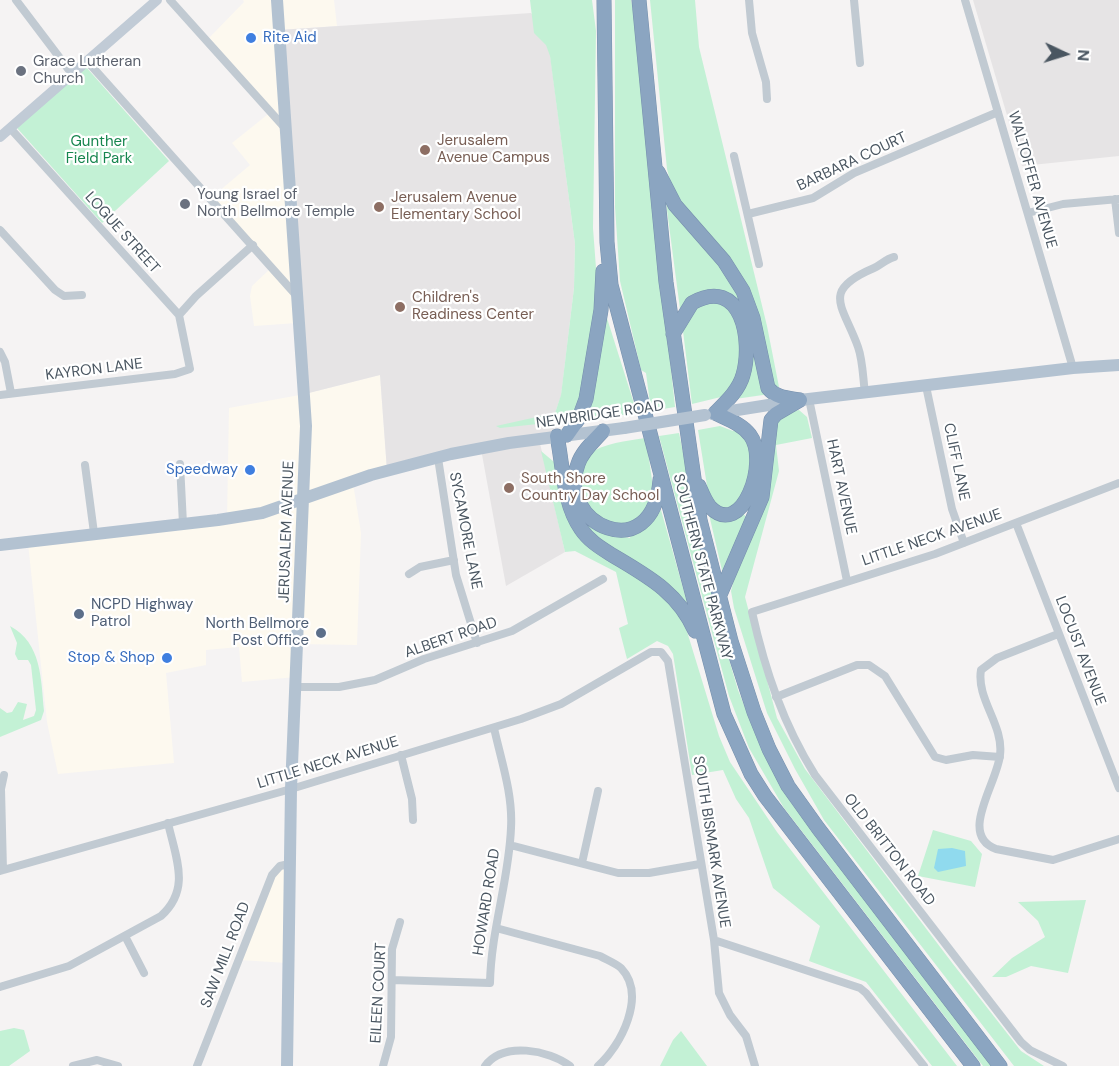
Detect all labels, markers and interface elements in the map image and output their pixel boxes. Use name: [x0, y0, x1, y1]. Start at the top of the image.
north arrow: [1035, 24, 1095, 84]
place label: Rite Aid: [263, 29, 317, 47]
marker: Rite Aid: [244, 31, 258, 45]
text: N: [1073, 49, 1094, 62]
place label: Grace Lutheran Church: [33, 53, 141, 88]
marker: Grace Lutheran Church: [14, 64, 28, 78]
street label: WALTOFFER AVENUE: [1004, 109, 1060, 251]
street label: BARBARA COURT: [794, 129, 910, 195]
place label: Jerusalem Avenue Campus: [437, 132, 550, 167]
park label: Gunther Field Park: [66, 133, 132, 168]
marker: Jerusalem Avenue Campus: [418, 143, 432, 157]
place label: Young Israel of North Bellmore Temple: [197, 186, 355, 221]
street label: LOGUE STREET: [81, 189, 163, 277]
place label: Jerusalem Avenue Elementary School: [391, 189, 521, 224]
marker: Young Israel of North Bellmore Temple: [178, 197, 192, 211]
marker: Jerusalem Avenue Elementary School: [372, 200, 386, 214]
place label: Children's Readiness Center: [412, 289, 534, 324]
marker: Children's Readiness Center: [393, 300, 407, 314]
street label: KAYRON LANE: [44, 355, 144, 385]
street label: NEWBRIDGE ROAD: [535, 397, 665, 433]
street label: CLIFF LANE: [939, 422, 973, 502]
street label: HART AVENUE: [822, 438, 860, 536]
place label: Speedway: [166, 461, 238, 479]
street label: JERUSALEM AVENUE: [276, 461, 298, 603]
marker: Speedway: [243, 463, 257, 477]
place label: South Shore Country Day School: [521, 470, 659, 505]
street label: SYCAMORE LANE: [445, 471, 485, 591]
street label: SOUTHERN STATE PARKWAY: [668, 472, 736, 662]
marker: South Shore Country Day School: [502, 481, 516, 495]
street label: LITTLE NECK AVENUE: [860, 506, 1004, 570]
street label: LOCUST AVENUE: [1051, 594, 1109, 708]
place label: NCPD Highway Patrol: [91, 596, 193, 631]
marker: NCPD Highway Patrol: [72, 607, 86, 621]
street label: ALBERT ROAD: [402, 614, 500, 662]
place label: North Bellmore Post Office: [205, 615, 309, 650]
marker: North Bellmore Post Office: [314, 626, 328, 640]
place label: Stop & Shop: [68, 649, 155, 667]
marker: Stop & Shop: [160, 651, 174, 665]
street label: LITTLE NECK AVENUE: [255, 733, 401, 793]
street label: SOUTH BISMARK AVENUE: [689, 755, 733, 929]
street label: OLD BRITTON ROAD: [840, 790, 938, 910]
street label: HOWARD ROAD: [470, 847, 504, 957]
street label: SAW MILL ROAD: [198, 899, 254, 1011]
street label: EILEEN COURT: [367, 942, 391, 1044]

